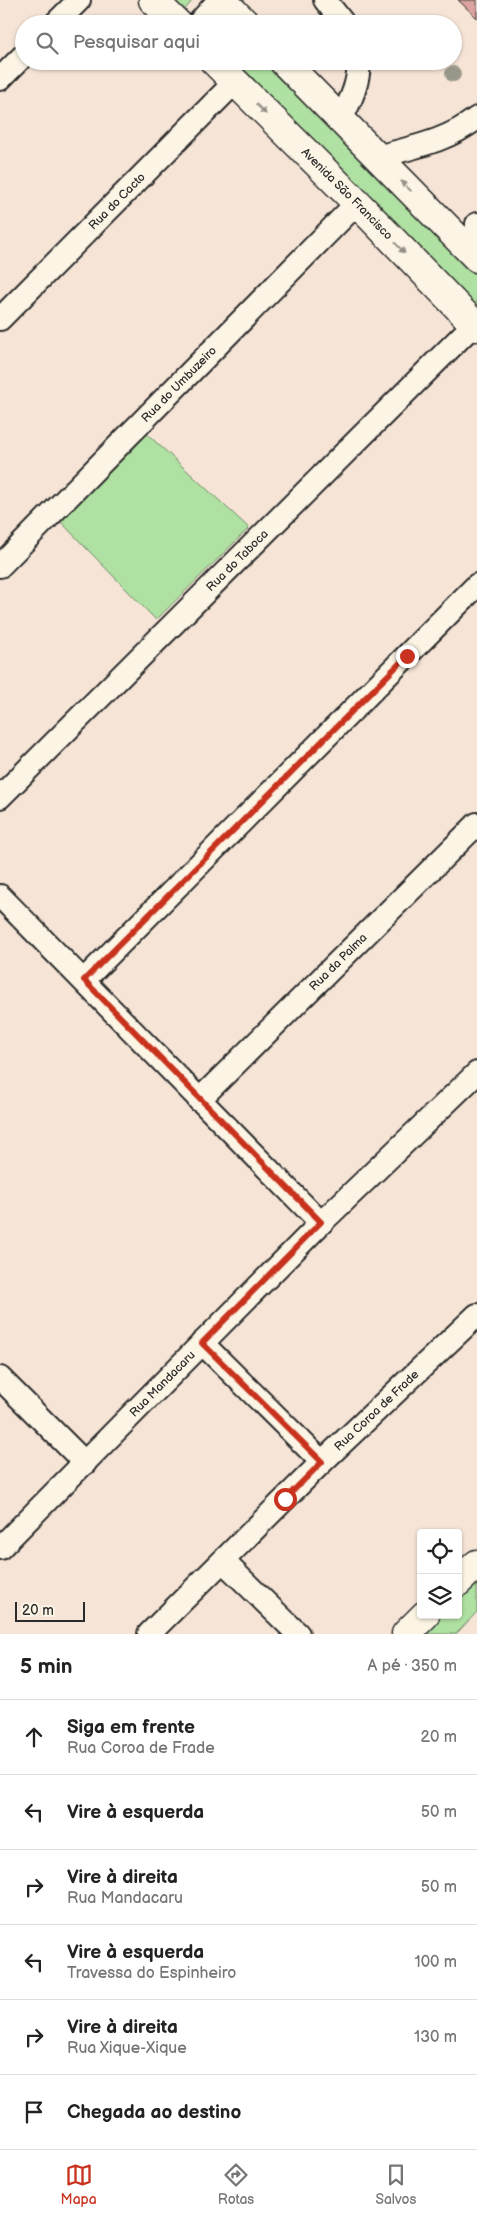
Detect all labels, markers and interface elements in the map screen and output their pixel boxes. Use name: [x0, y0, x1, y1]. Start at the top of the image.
search box: [15, 15, 462, 70]
icon: search: [33, 29, 61, 57]
text: Pesquisar aqui: [73, 31, 200, 54]
one-way arrow: [254, 102, 266, 114]
street label: Avenida São Francisco: [298, 145, 396, 243]
street label: Rua do Cacto: [85, 169, 148, 233]
one-way arrow: [400, 180, 412, 192]
one-way arrow: [394, 242, 406, 254]
street label: Rua do Umbuzeiro: [138, 343, 220, 425]
street label: Rua do Taboca: [203, 526, 271, 594]
route end: [396, 645, 419, 668]
street label: Rua da Palma: [306, 930, 370, 994]
street label: Rua Mandacaru: [126, 1347, 198, 1420]
street label: Rua Coroa de Frade: [331, 1367, 422, 1454]
route start: [274, 1488, 297, 1511]
map controls: [417, 1529, 462, 1619]
button: locate: [417, 1529, 462, 1574]
button: layers: [417, 1574, 462, 1619]
scale bar: [15, 1599, 85, 1622]
text: 20 m: [22, 1602, 54, 1619]
text: 5 min: [20, 1654, 73, 1679]
text: A pé · 350 m: [368, 1657, 457, 1676]
text: Siga em frente: [67, 1716, 195, 1739]
icon: ahead: [20, 1723, 48, 1751]
text: 20 m: [421, 1728, 457, 1747]
text: Rua Coroa de Frade: [67, 1739, 215, 1758]
icon: left: [20, 1798, 48, 1826]
text: Vire à esquerda: [67, 1801, 204, 1824]
text: 50 m: [421, 1803, 457, 1822]
text: Vire à direita: [67, 1866, 178, 1889]
icon: right: [20, 1873, 48, 1901]
text: 50 m: [421, 1878, 457, 1897]
text: Rua Mandacaru: [67, 1889, 183, 1908]
text: Vire à esquerda: [67, 1941, 204, 1964]
icon: left: [20, 1948, 48, 1976]
text: 100 m: [414, 1953, 457, 1972]
text: Travessa do Espinheiro: [67, 1964, 236, 1983]
text: Vire à direita: [67, 2016, 178, 2039]
icon: right: [20, 2023, 48, 2051]
text: 130 m: [414, 2028, 457, 2047]
text: Rua Xique-Xique: [67, 2039, 187, 2058]
icon: arrive: [20, 2098, 48, 2126]
text: Chegada ao destino: [67, 2101, 241, 2124]
tab: Mapa: [61, 2161, 97, 2208]
tab: Rotas: [218, 2161, 254, 2208]
tab: Salvos: [375, 2161, 416, 2208]

